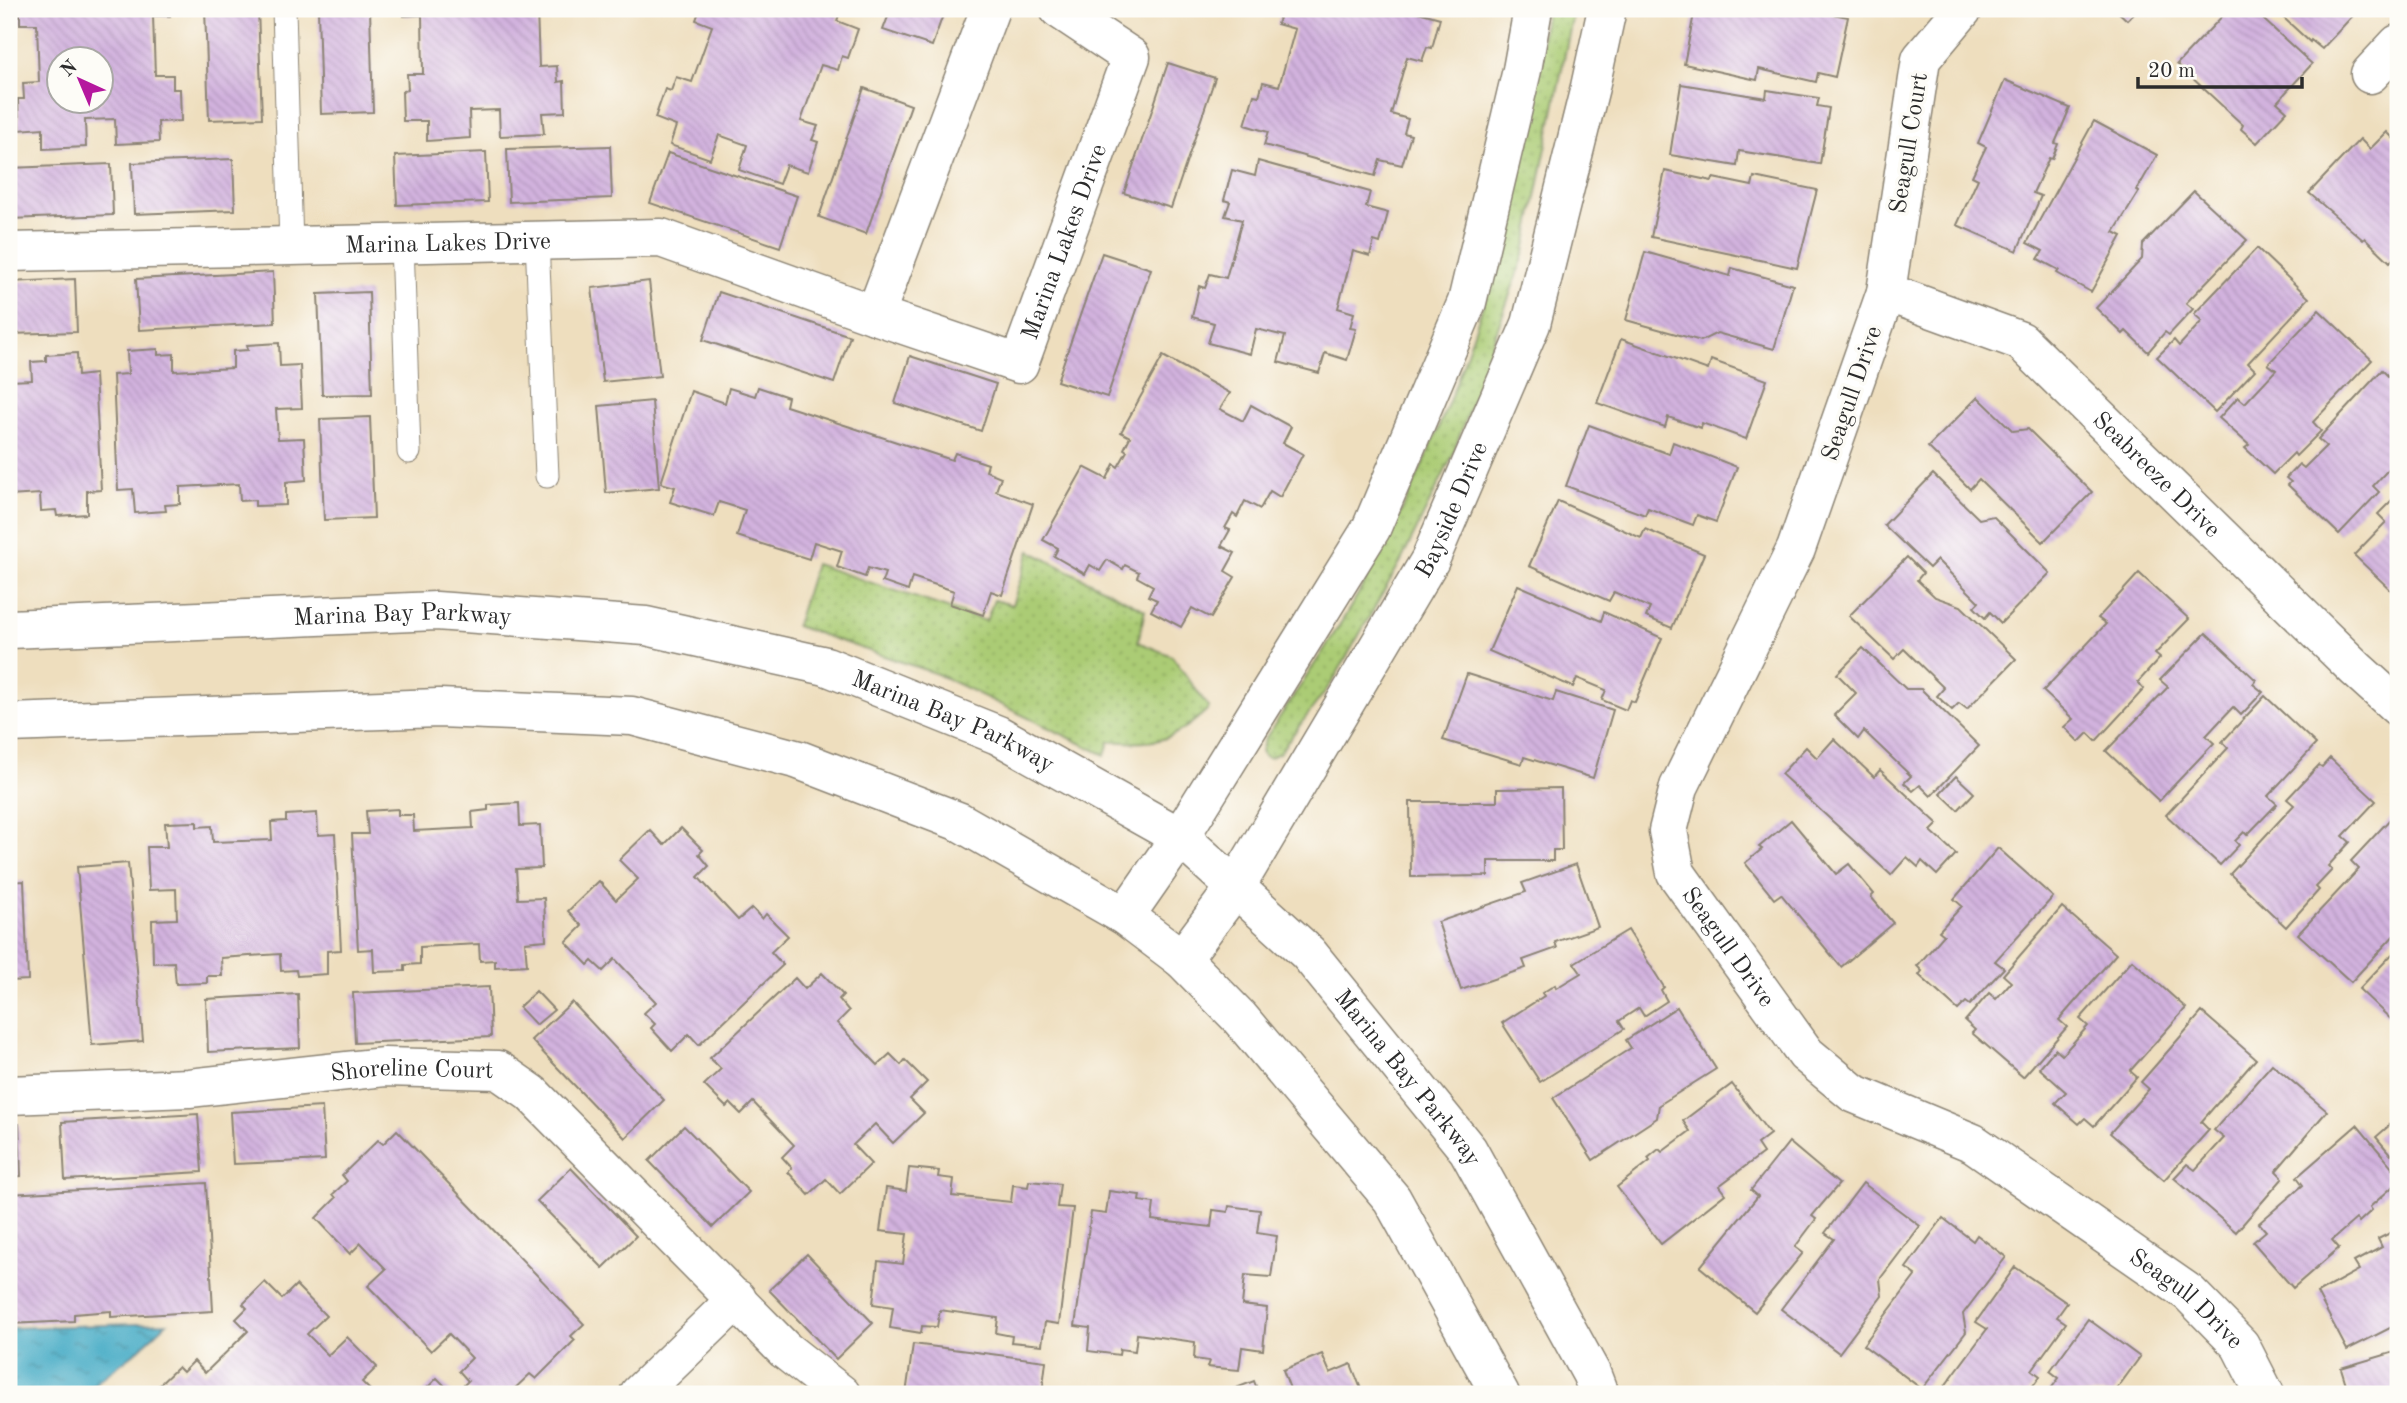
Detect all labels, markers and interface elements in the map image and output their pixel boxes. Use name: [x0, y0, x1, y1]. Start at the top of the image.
north arrow: [46, 46, 116, 116]
scale bar: [2138, 46, 2302, 90]
text: N: [58, 57, 82, 81]
text: 20 m: [2148, 61, 2195, 82]
street label: Seagull Court: [1887, 71, 1933, 215]
street label: Marina Lakes Drive: [1019, 141, 1112, 343]
street label: Marina Lakes Drive: [345, 230, 551, 259]
street label: Seagull Drive: [1819, 323, 1887, 464]
street label: Seabreeze Drive: [2087, 408, 2224, 543]
street label: Bayside Drive: [1412, 439, 1493, 583]
street label: Marina Bay Parkway: [293, 601, 513, 631]
street label: Marina Bay Parkway: [848, 668, 1058, 778]
street label: Seagull Drive: [1676, 883, 1778, 1012]
street label: Marina Bay Parkway: [1329, 986, 1484, 1171]
street label: Shoreline Court: [329, 1057, 494, 1087]
street label: Seagull Drive: [2124, 1245, 2247, 1354]

